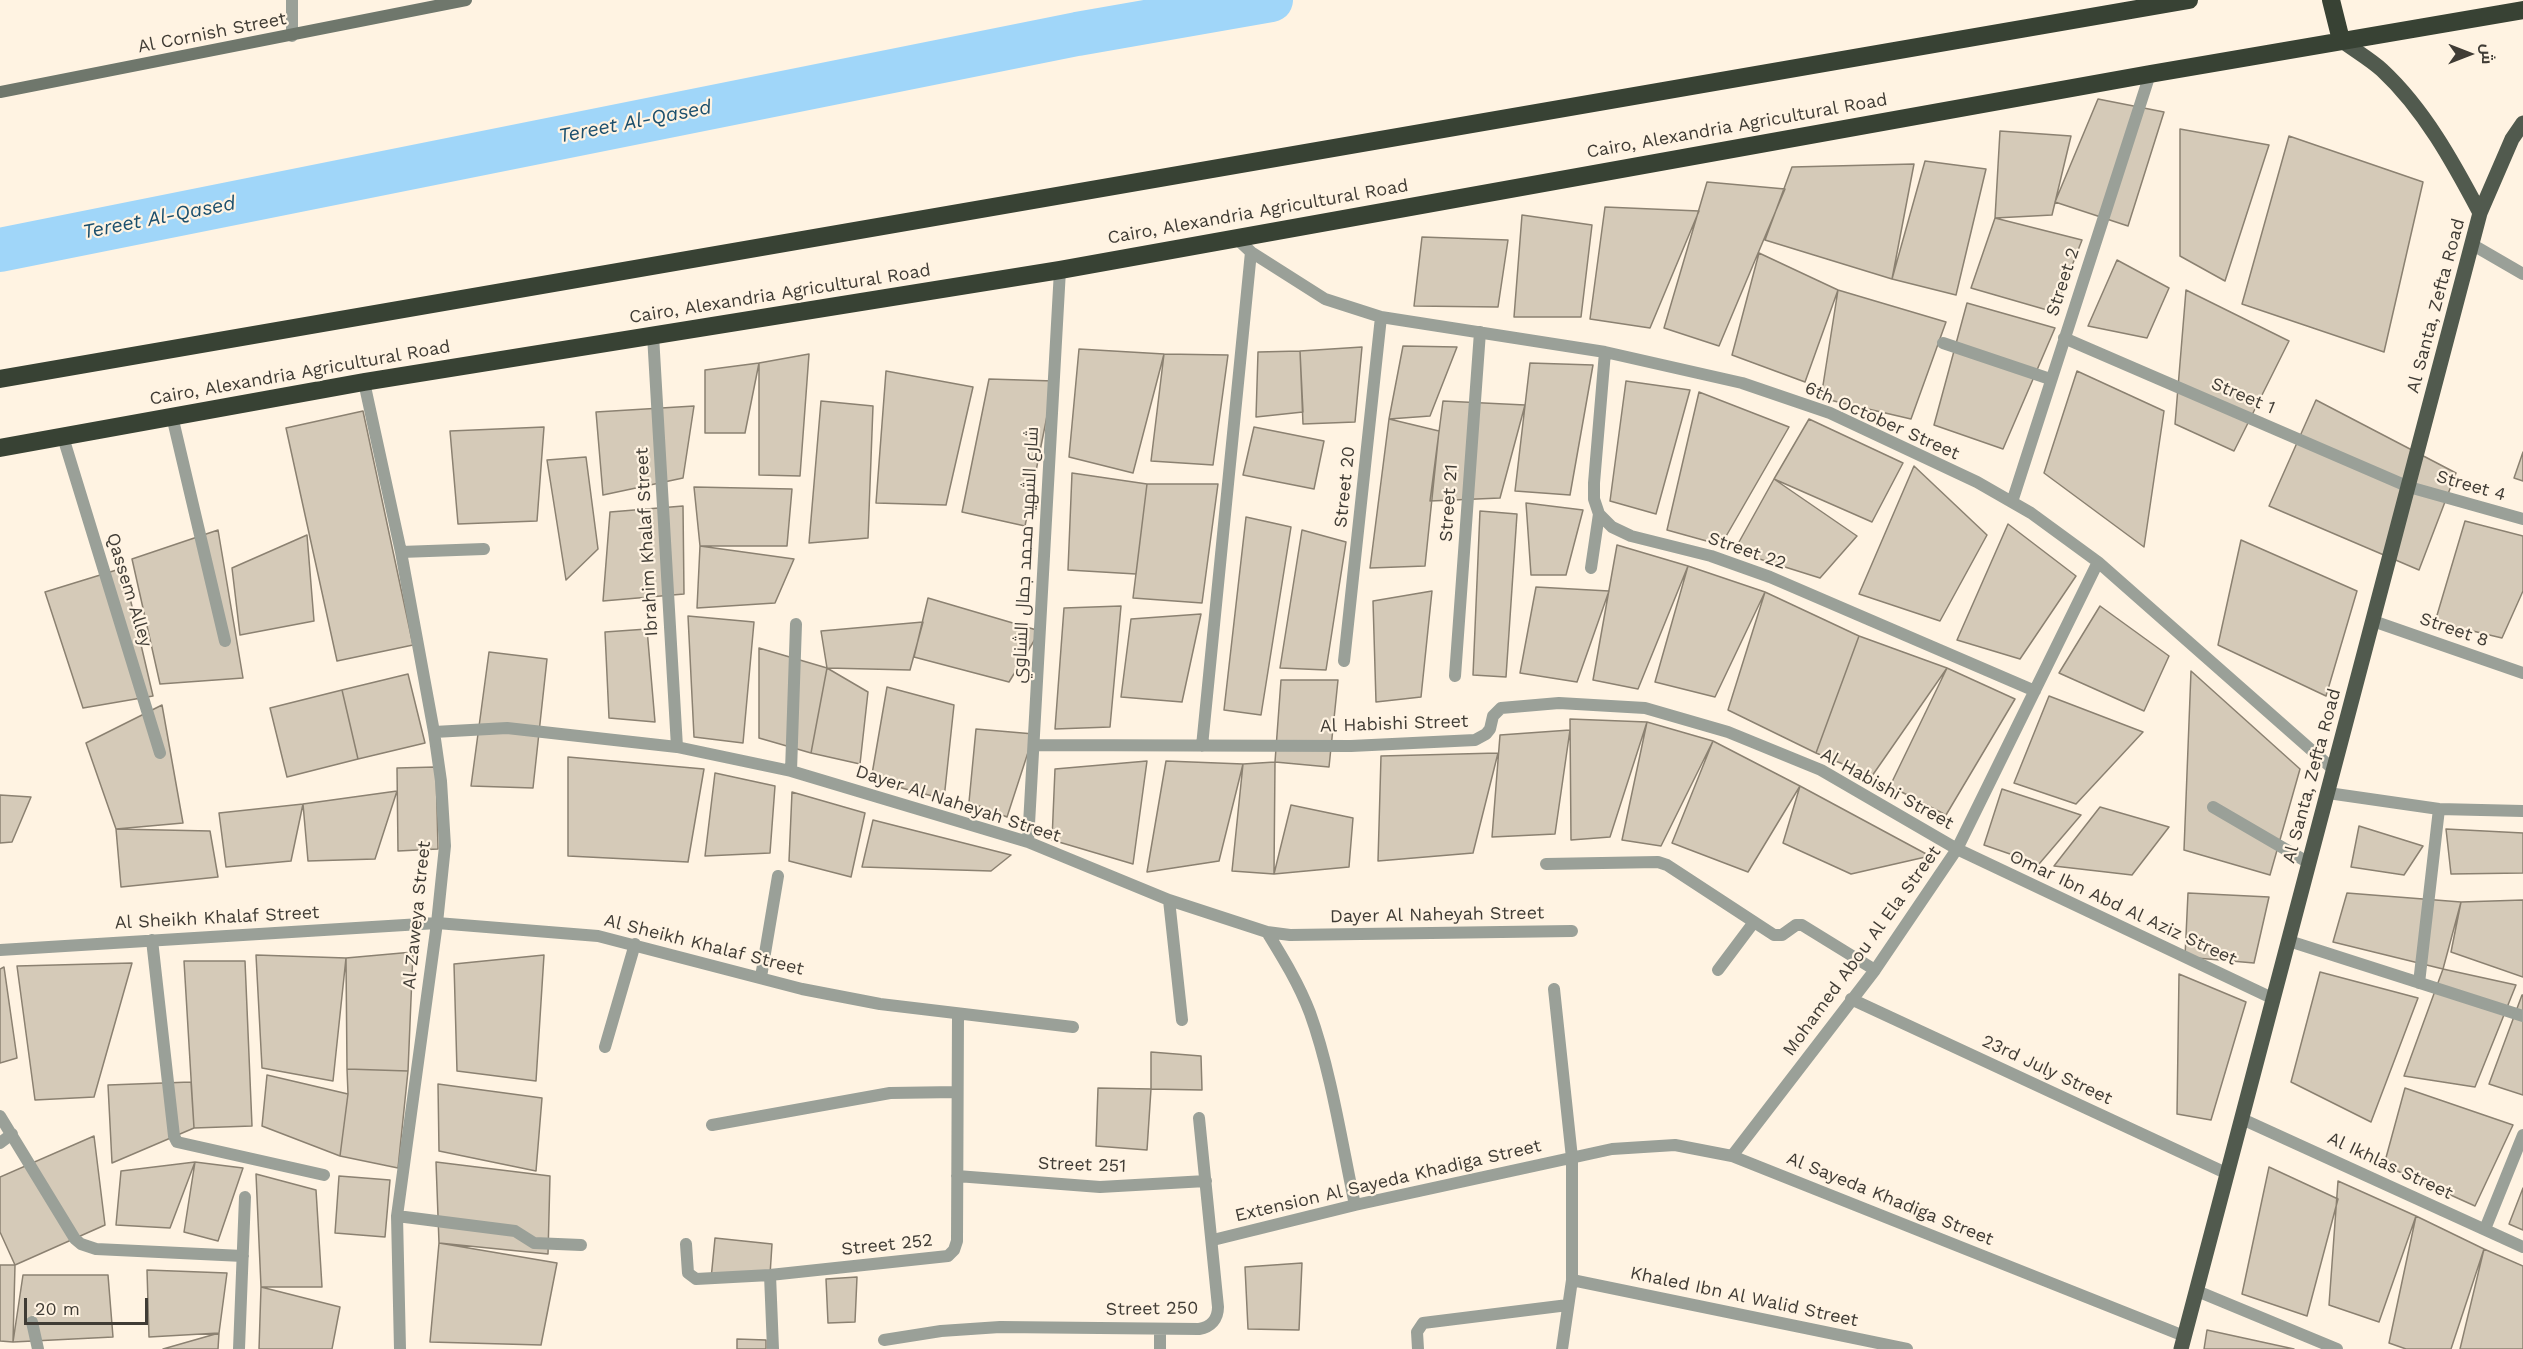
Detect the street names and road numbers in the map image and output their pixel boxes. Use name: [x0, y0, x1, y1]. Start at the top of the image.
street label: Al Cornish Street: [136, 8, 288, 58]
street label: Cairo, Alexandria Agricultural Road: [1585, 89, 1889, 163]
street label: Cairo, Alexandria Agricultural Road: [1106, 175, 1410, 249]
street label: Al Santa, Zefta Road: [2402, 216, 2470, 396]
street label: Street 2: [2042, 245, 2084, 319]
street label: Cairo, Alexandria Agricultural Road: [628, 259, 932, 329]
street label: Cairo, Alexandria Agricultural Road: [148, 336, 452, 410]
street label: Street 1: [2208, 373, 2278, 419]
street label: 6th October Street: [1801, 377, 1963, 465]
street label: شارع الشهيد محمد جمال الشناوي: [1008, 426, 1044, 684]
street label: Street 20: [1330, 445, 1360, 529]
street label: Ibrahim Khalaf Street: [631, 447, 663, 637]
street label: Street 21: [1436, 463, 1462, 543]
street label: Street 4: [2434, 466, 2508, 506]
street label: Street 22: [1705, 528, 1789, 574]
street label: Qassem Alley: [101, 530, 157, 650]
street label: Street 8: [2417, 608, 2491, 652]
street label: Al Santa, Zefta Road: [2278, 686, 2346, 866]
street label: Al Habishi Street: [1319, 711, 1469, 737]
street label: Al Habishi Street: [1817, 744, 1957, 834]
street label: Dayer Al Naheyah Street: [853, 761, 1063, 847]
street label: Al Zaweya Street: [398, 840, 436, 990]
street label: Mohamed Abou Al Ela Street: [1778, 842, 1946, 1060]
street label: Omar Ibn Abd Al Aziz Street: [2006, 846, 2240, 970]
street label: Al Sheikh Khalaf Street: [114, 902, 320, 934]
street label: Dayer Al Naheyah Street: [1330, 902, 1544, 928]
street label: Al Sheikh Khalaf Street: [602, 910, 806, 980]
street label: 23rd July Street: [1978, 1030, 2116, 1110]
street label: Al Ikhlas Street: [2324, 1128, 2456, 1204]
street label: Extension Al Sayeda Khadiga Street: [1233, 1135, 1543, 1227]
street label: Al Sayeda Khadiga Street: [1783, 1148, 1997, 1250]
street label: Street 251: [1037, 1153, 1127, 1177]
street label: Street 252: [840, 1229, 934, 1261]
street label: Khaled Ibn Al Walid Street: [1628, 1262, 1860, 1332]
street label: Street 250: [1106, 1297, 1198, 1321]

